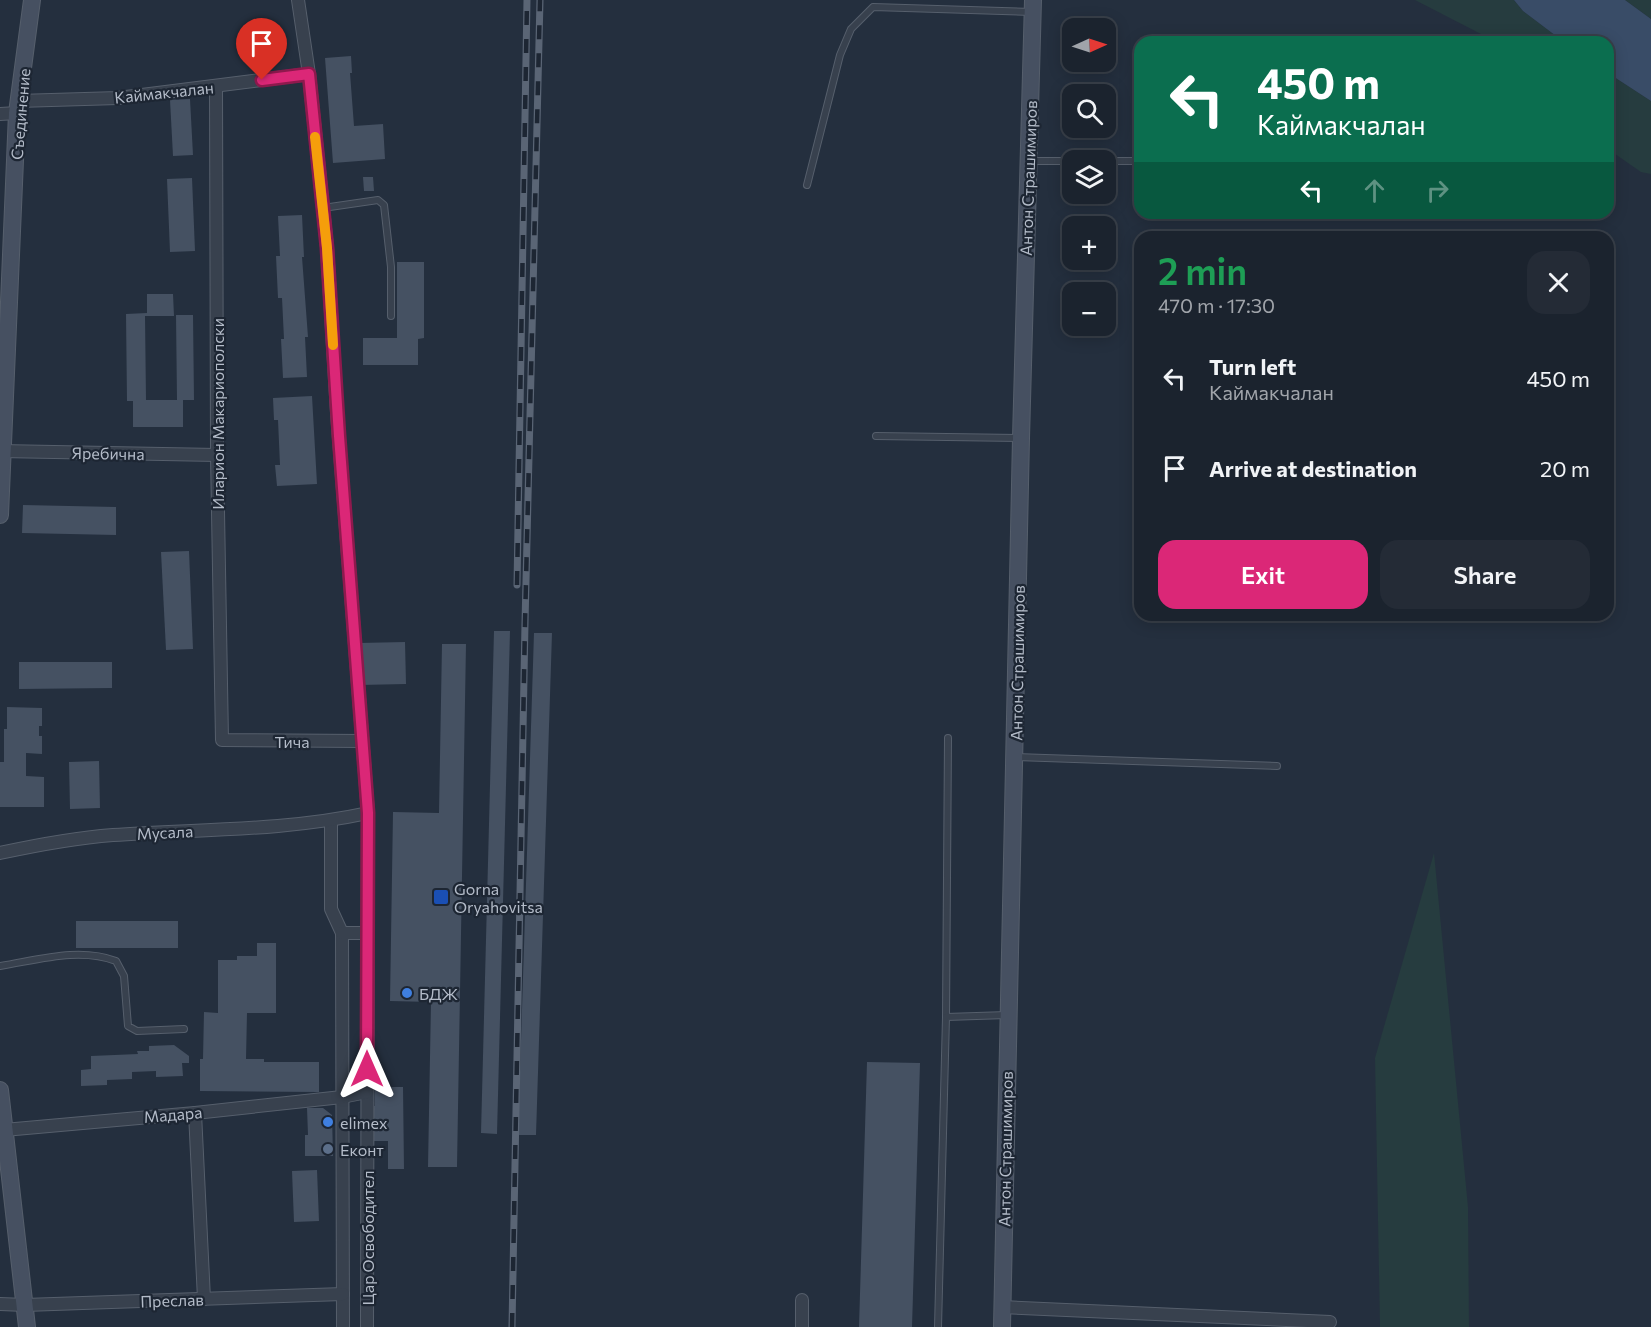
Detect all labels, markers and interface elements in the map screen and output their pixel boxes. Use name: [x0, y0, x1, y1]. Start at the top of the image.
pin: [236, 18, 287, 80]
north arrow: [1062, 18, 1116, 72]
map controls: [1062, 18, 1116, 336]
icon: arrive: [245, 27, 278, 60]
text: 450 m: [1257, 56, 1380, 108]
icon: left: [1158, 60, 1236, 138]
street label: Съединение: [7, 67, 33, 161]
street label: Каймакчалан: [113, 77, 215, 107]
button: search: [1062, 84, 1116, 138]
street label: Антон Страшимиров: [1016, 100, 1040, 256]
text: Каймакчалан: [1257, 108, 1426, 141]
button: layers: [1062, 150, 1116, 204]
icon: left: [1295, 174, 1328, 207]
icon: ahead: [1358, 174, 1391, 207]
icon: right: [1421, 174, 1454, 207]
button: +: [1062, 216, 1116, 270]
text: 2 min: [1158, 248, 1247, 292]
button: close: [1527, 251, 1590, 314]
button: −: [1062, 282, 1116, 336]
text: 470 m · 17:30: [1158, 293, 1275, 317]
street label: Иларион Макариополски: [208, 318, 227, 510]
text: Turn left: [1209, 353, 1296, 380]
icon: left: [1158, 362, 1191, 395]
text: 450 m: [1526, 365, 1590, 392]
text: Каймакчалан: [1209, 380, 1334, 404]
street label: Яребична: [71, 443, 145, 463]
icon: arrive: [1158, 452, 1191, 485]
text: Arrive at destination: [1209, 455, 1417, 482]
text: 20 m: [1540, 455, 1590, 482]
button: Exit: [1158, 540, 1368, 609]
button: Share: [1380, 540, 1590, 609]
street label: Антон Страшимиров: [1006, 585, 1028, 741]
street label: Тича: [275, 732, 309, 751]
street label: Мусала: [136, 821, 194, 843]
place label: Gorna Oryahovitsa: [454, 879, 543, 916]
marker: Gorna Oryahovitsa: [432, 888, 450, 906]
place label: БДЖ: [419, 984, 459, 1003]
marker: БДЖ: [400, 986, 414, 1000]
position arrow: [335, 1037, 399, 1101]
street label: Антон Страшимиров: [994, 1071, 1016, 1227]
street label: Мадара: [143, 1102, 203, 1126]
place label: elimex: [340, 1113, 388, 1132]
marker: elimex: [321, 1115, 335, 1129]
place label: Еконт: [340, 1140, 384, 1159]
marker: Еконт: [321, 1142, 335, 1156]
street label: Цар Освободител: [358, 1171, 377, 1305]
street label: Преслав: [140, 1289, 204, 1311]

